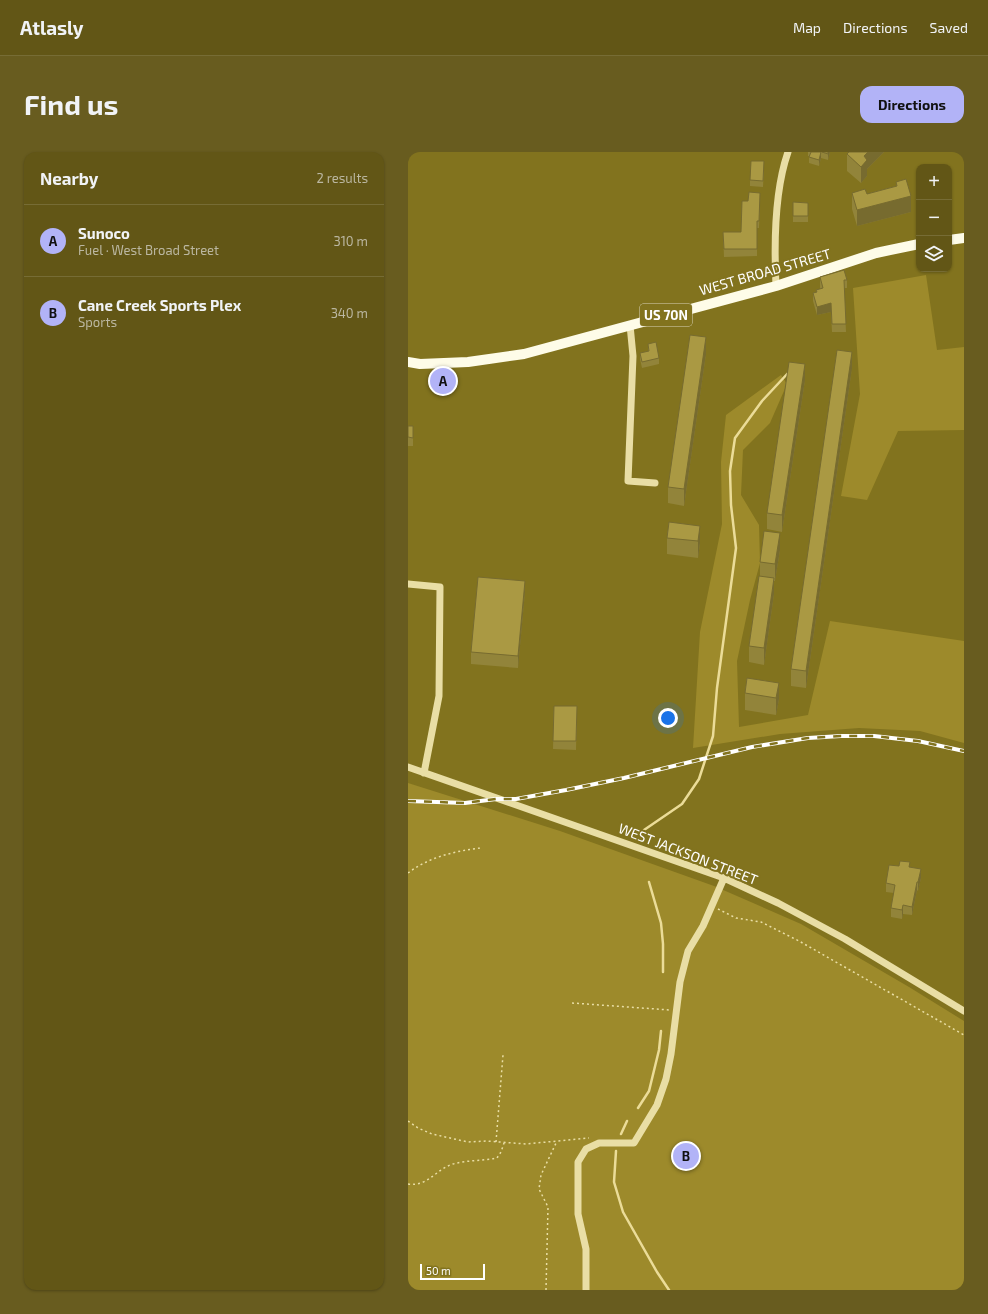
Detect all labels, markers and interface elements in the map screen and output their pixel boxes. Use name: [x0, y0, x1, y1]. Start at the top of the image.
text: Atlasly: [20, 16, 84, 39]
text: Map: [793, 19, 821, 36]
text: Directions: [843, 19, 908, 36]
text: Saved: [930, 19, 968, 36]
button: Directions: [860, 86, 964, 123]
text: Find us: [24, 87, 118, 121]
map controls: [916, 164, 952, 272]
button: +: [916, 164, 952, 200]
text: Nearby: [40, 168, 98, 188]
text: 2 results: [316, 170, 368, 186]
button: −: [916, 200, 952, 236]
text: Sunoco: [78, 224, 130, 242]
text: A: [49, 233, 57, 249]
text: 310 m: [333, 233, 368, 249]
button: layers: [916, 236, 952, 272]
text: Fuel · West Broad Street: [78, 242, 219, 258]
street label: WEST BROAD STREET: [697, 245, 833, 298]
text: Cane Creek Sports Plex: [78, 296, 241, 314]
road number: US 70N: [640, 304, 692, 326]
text: B: [49, 305, 57, 321]
text: 340 m: [331, 305, 368, 321]
text: Sports: [78, 314, 117, 330]
pin: A: [430, 366, 456, 396]
your location: [658, 708, 678, 728]
street label: WEST JACKSON STREET: [616, 819, 760, 888]
pin: B: [673, 1141, 699, 1171]
scale bar: [420, 1262, 485, 1281]
text: 50 m: [426, 1264, 451, 1277]

